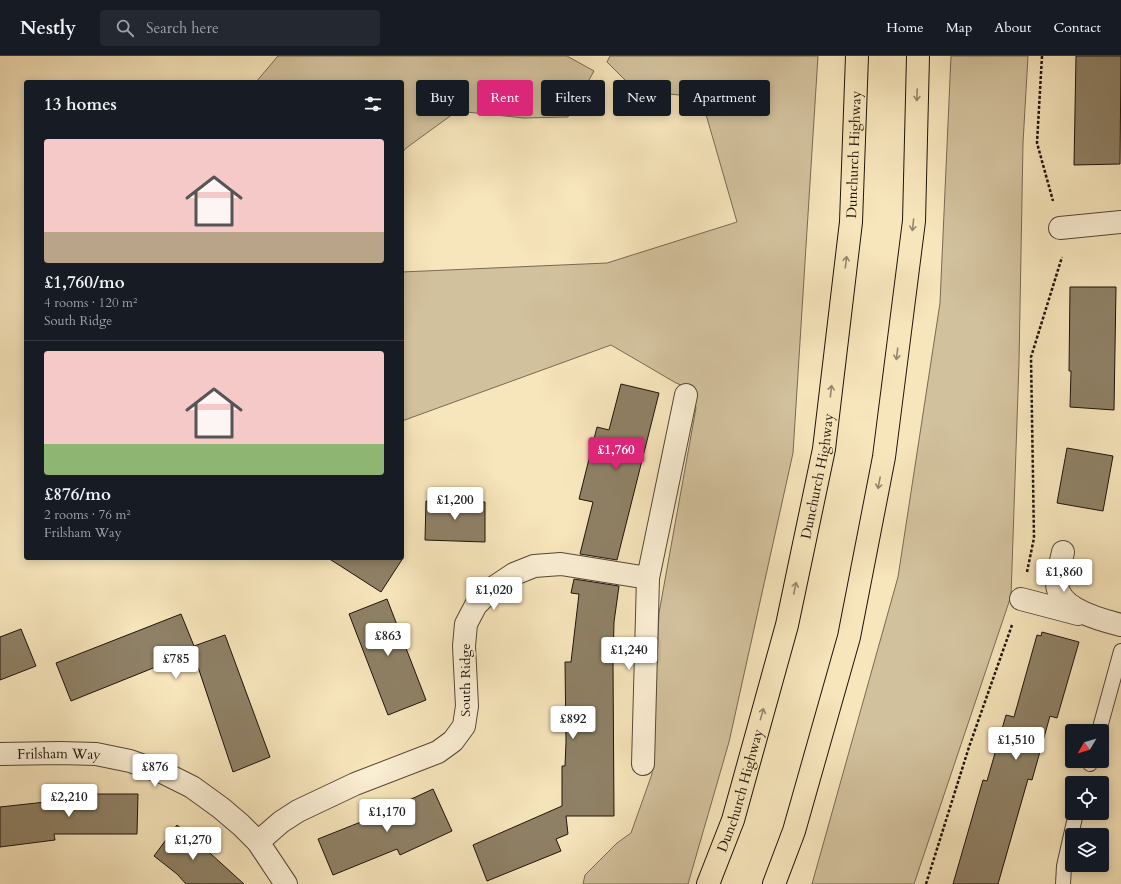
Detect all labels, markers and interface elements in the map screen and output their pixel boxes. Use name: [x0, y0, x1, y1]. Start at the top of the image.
search box: [100, 10, 380, 46]
text: Nestly: [20, 15, 76, 41]
icon: search: [114, 17, 136, 39]
text: Search here: [146, 18, 219, 38]
text: Home: [886, 18, 924, 37]
text: Map: [946, 18, 972, 37]
text: About: [994, 18, 1031, 37]
text: Contact: [1053, 18, 1101, 37]
chip: Buy: [416, 80, 469, 116]
chip: Rent: [477, 80, 533, 116]
chip: Filters: [541, 80, 605, 116]
chip: New: [613, 80, 671, 116]
chip: Apartment: [679, 80, 770, 116]
one-way arrow: [914, 88, 921, 101]
street label: Dunchurch Highway: [842, 90, 865, 219]
text: 13 homes: [44, 93, 117, 116]
icon: filters: [362, 93, 384, 115]
icon: home: [178, 165, 250, 237]
one-way arrow: [910, 218, 917, 231]
one-way arrow: [842, 256, 850, 269]
text: £1,760/mo: [44, 271, 125, 294]
text: 4 rooms · 120 m²: [44, 294, 137, 312]
text: South Ridge: [44, 312, 112, 330]
one-way arrow: [893, 347, 901, 360]
icon: home: [178, 377, 250, 449]
one-way arrow: [827, 385, 835, 398]
street label: Dunchurch Highway: [796, 412, 838, 541]
pin: £1,760: [583, 437, 649, 471]
text: £1,760: [597, 441, 635, 459]
one-way arrow: [875, 476, 883, 489]
text: £876/mo: [44, 483, 111, 506]
pin: £1,200: [422, 487, 488, 521]
text: £1,200: [436, 491, 474, 509]
text: 2 rooms · 76 m²: [44, 506, 131, 524]
text: Frilsham Way: [44, 524, 122, 542]
pin: £1,860: [1031, 559, 1097, 593]
text: £1,860: [1045, 563, 1083, 581]
pin: £1,020: [461, 577, 527, 611]
text: £1,020: [475, 581, 513, 599]
one-way arrow: [791, 582, 799, 595]
pin: £863: [364, 623, 412, 657]
text: £863: [374, 627, 402, 645]
pin: £1,240: [596, 637, 662, 671]
text: £1,240: [610, 641, 648, 659]
street label: South Ridge: [456, 643, 475, 717]
pin: £785: [152, 646, 200, 680]
text: £785: [162, 650, 190, 668]
pin: £892: [549, 706, 597, 740]
one-way arrow: [759, 708, 767, 721]
text: £892: [559, 710, 587, 728]
north arrow: [1065, 724, 1109, 768]
map controls: [1065, 724, 1109, 872]
street label: Dunchurch Highway: [712, 726, 767, 855]
pin: £1,510: [983, 727, 1049, 761]
text: £1,510: [997, 731, 1035, 749]
street label: Frilsham Way: [17, 743, 103, 764]
pin: £876: [131, 754, 179, 788]
text: £876: [141, 758, 169, 776]
button: locate: [1065, 776, 1109, 820]
pin: £2,210: [36, 784, 102, 818]
text: £2,210: [50, 788, 88, 806]
pin: £1,170: [354, 799, 420, 833]
text: £1,170: [368, 803, 406, 821]
pin: £1,270: [160, 827, 226, 861]
button: layers: [1065, 828, 1109, 872]
text: £1,270: [174, 831, 212, 849]

